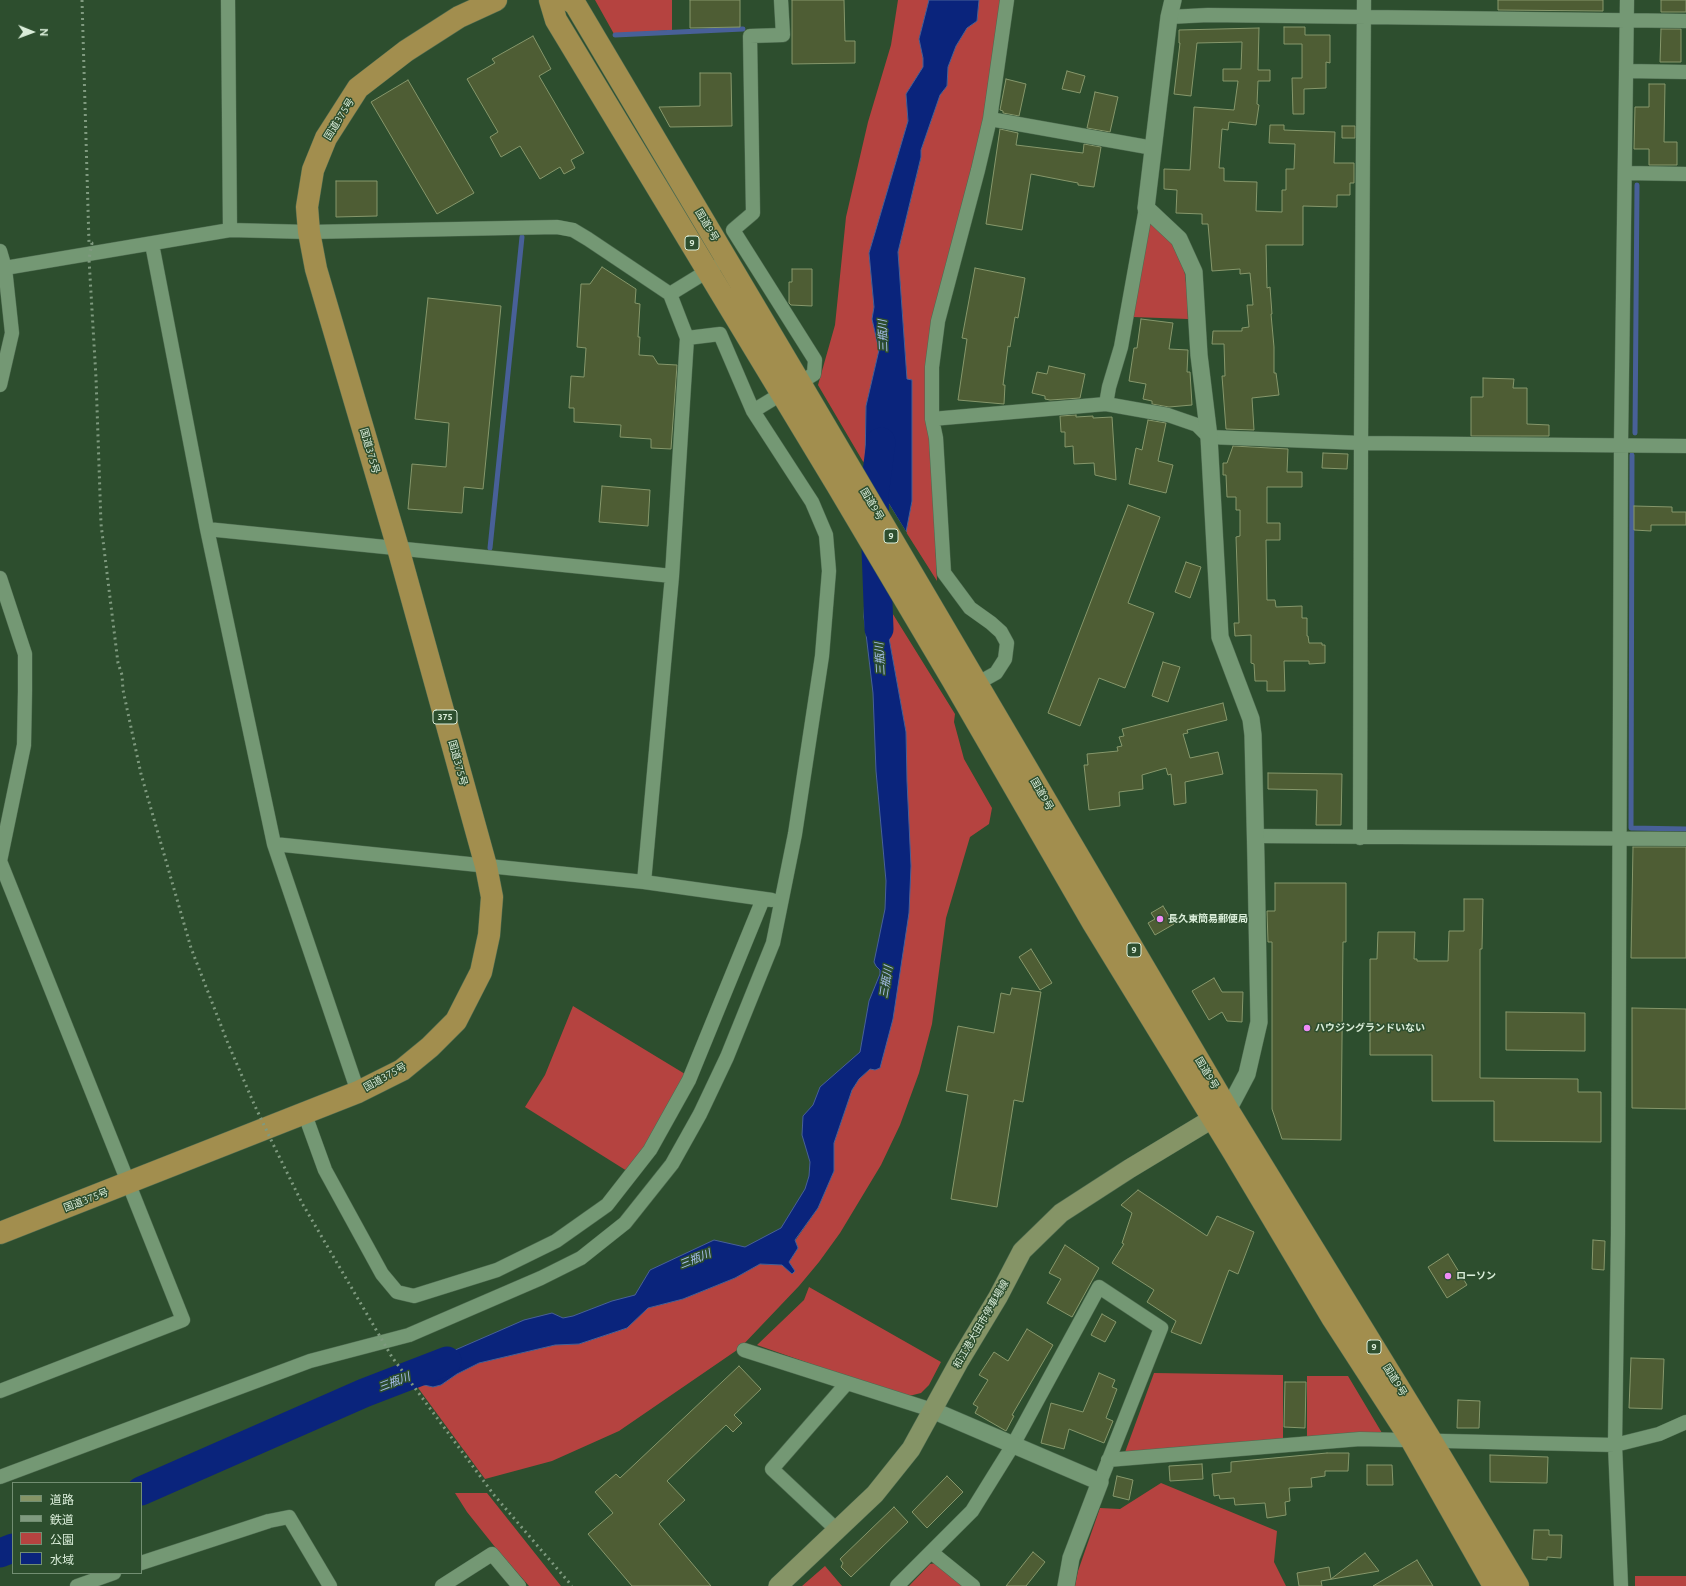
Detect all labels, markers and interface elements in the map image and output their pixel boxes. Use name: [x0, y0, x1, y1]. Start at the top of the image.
north arrow: [12, 12, 52, 52]
text: N: [38, 28, 50, 36]
street label: 国道375号: [321, 96, 357, 142]
street label: 国道9号: [693, 207, 721, 243]
road number: 9: [685, 236, 699, 250]
water label: 三瓶川: [876, 319, 890, 353]
street label: 国道375号: [358, 427, 382, 475]
street label: 国道9号: [858, 486, 886, 522]
road number: 9: [884, 529, 898, 543]
water label: 三瓶川: [873, 642, 887, 676]
road number: 375: [433, 710, 457, 724]
street label: 国道375号: [446, 739, 470, 787]
street label: 国道9号: [1028, 776, 1056, 812]
place label: 長久東簡易郵便局: [1168, 913, 1248, 925]
marker: 長久東簡易郵便局: [1155, 914, 1165, 924]
road number: 9: [1127, 943, 1141, 957]
water label: 三瓶川: [877, 965, 895, 999]
place label: ハウジングランドいない: [1315, 1022, 1425, 1034]
marker: ハウジングランドいない: [1302, 1023, 1312, 1033]
street label: 国道9号: [1193, 1055, 1221, 1091]
street label: 国道375号: [362, 1060, 408, 1094]
street label: 国道375号: [62, 1186, 110, 1214]
water label: 三瓶川: [677, 1247, 713, 1271]
place label: ローソン: [1456, 1270, 1496, 1282]
marker: ローソン: [1443, 1271, 1453, 1281]
street label: 和江港大田市停車場線: [951, 1278, 1011, 1370]
road number: 9: [1367, 1340, 1381, 1354]
street label: 国道9号: [1380, 1362, 1410, 1398]
water label: 三瓶川: [376, 1370, 412, 1394]
legend: [12, 1482, 142, 1574]
text: 道路: [50, 1493, 74, 1506]
text: 鉄道: [50, 1513, 74, 1526]
text: 公園: [50, 1533, 74, 1546]
text: 水域: [50, 1553, 74, 1566]

